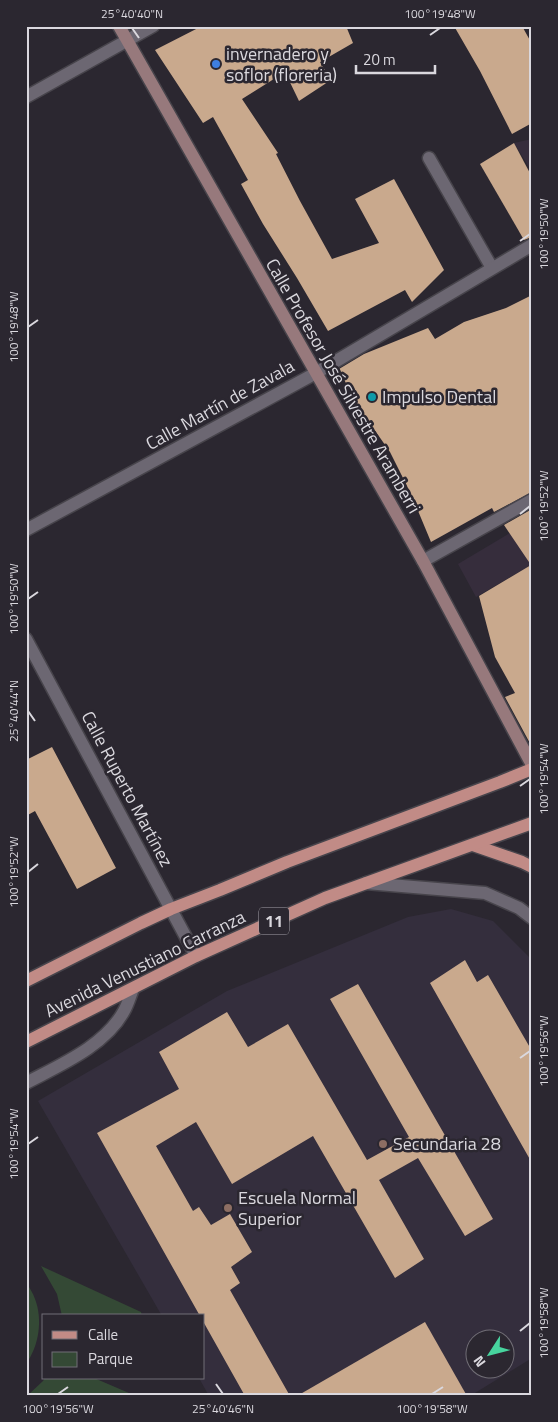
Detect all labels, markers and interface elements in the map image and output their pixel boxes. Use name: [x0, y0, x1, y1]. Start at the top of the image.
text: 25°40'40"N: [101, 4, 163, 23]
text: 100°19'48"W: [404, 4, 476, 23]
place label: invernadero y soflor (floreria): [226, 40, 337, 88]
scale bar: [356, 42, 434, 74]
text: 20 m: [363, 48, 396, 71]
marker: invernadero y soflor (floreria): [210, 58, 222, 70]
text: 100°19'50"W: [534, 198, 553, 270]
street label: Calle Profesor José Silvestre Aramberri: [259, 253, 428, 518]
text: 100°19'48"W: [4, 291, 23, 363]
street label: Calle Martín de Zavala: [140, 352, 299, 457]
place label: Impulso Dental: [382, 383, 496, 410]
marker: Impulso Dental: [366, 391, 378, 403]
text: 100°19'52"W: [534, 470, 553, 542]
text: 100°19'50"W: [4, 563, 23, 635]
text: 25°40'44"N: [4, 680, 23, 742]
street label: Calle Ruperto Martínez: [75, 706, 180, 871]
text: 100°19'54"W: [534, 743, 553, 815]
text: 100°19'52"W: [4, 836, 23, 908]
street label: Avenida Venustiano Carranza: [40, 903, 250, 1024]
road number: 11: [259, 908, 289, 934]
text: 100°19'56"W: [534, 1015, 553, 1087]
text: 100°19'54"W: [4, 1108, 23, 1180]
place label: Secundaria 28: [393, 1130, 501, 1157]
marker: Secundaria 28: [377, 1138, 389, 1150]
place label: Escuela Normal Superior: [238, 1184, 356, 1232]
marker: Escuela Normal Superior: [222, 1202, 234, 1214]
text: 100°19'58"W: [534, 1287, 553, 1359]
legend: [42, 1314, 205, 1380]
text: Calle: [88, 1323, 118, 1346]
north arrow: [466, 1330, 516, 1380]
text: Parque: [88, 1347, 133, 1370]
text: N: [468, 1352, 490, 1372]
text: 100°19'56"W: [22, 1399, 94, 1418]
text: 25°40'46"N: [192, 1399, 254, 1418]
text: 100°19'58"W: [396, 1399, 468, 1418]

